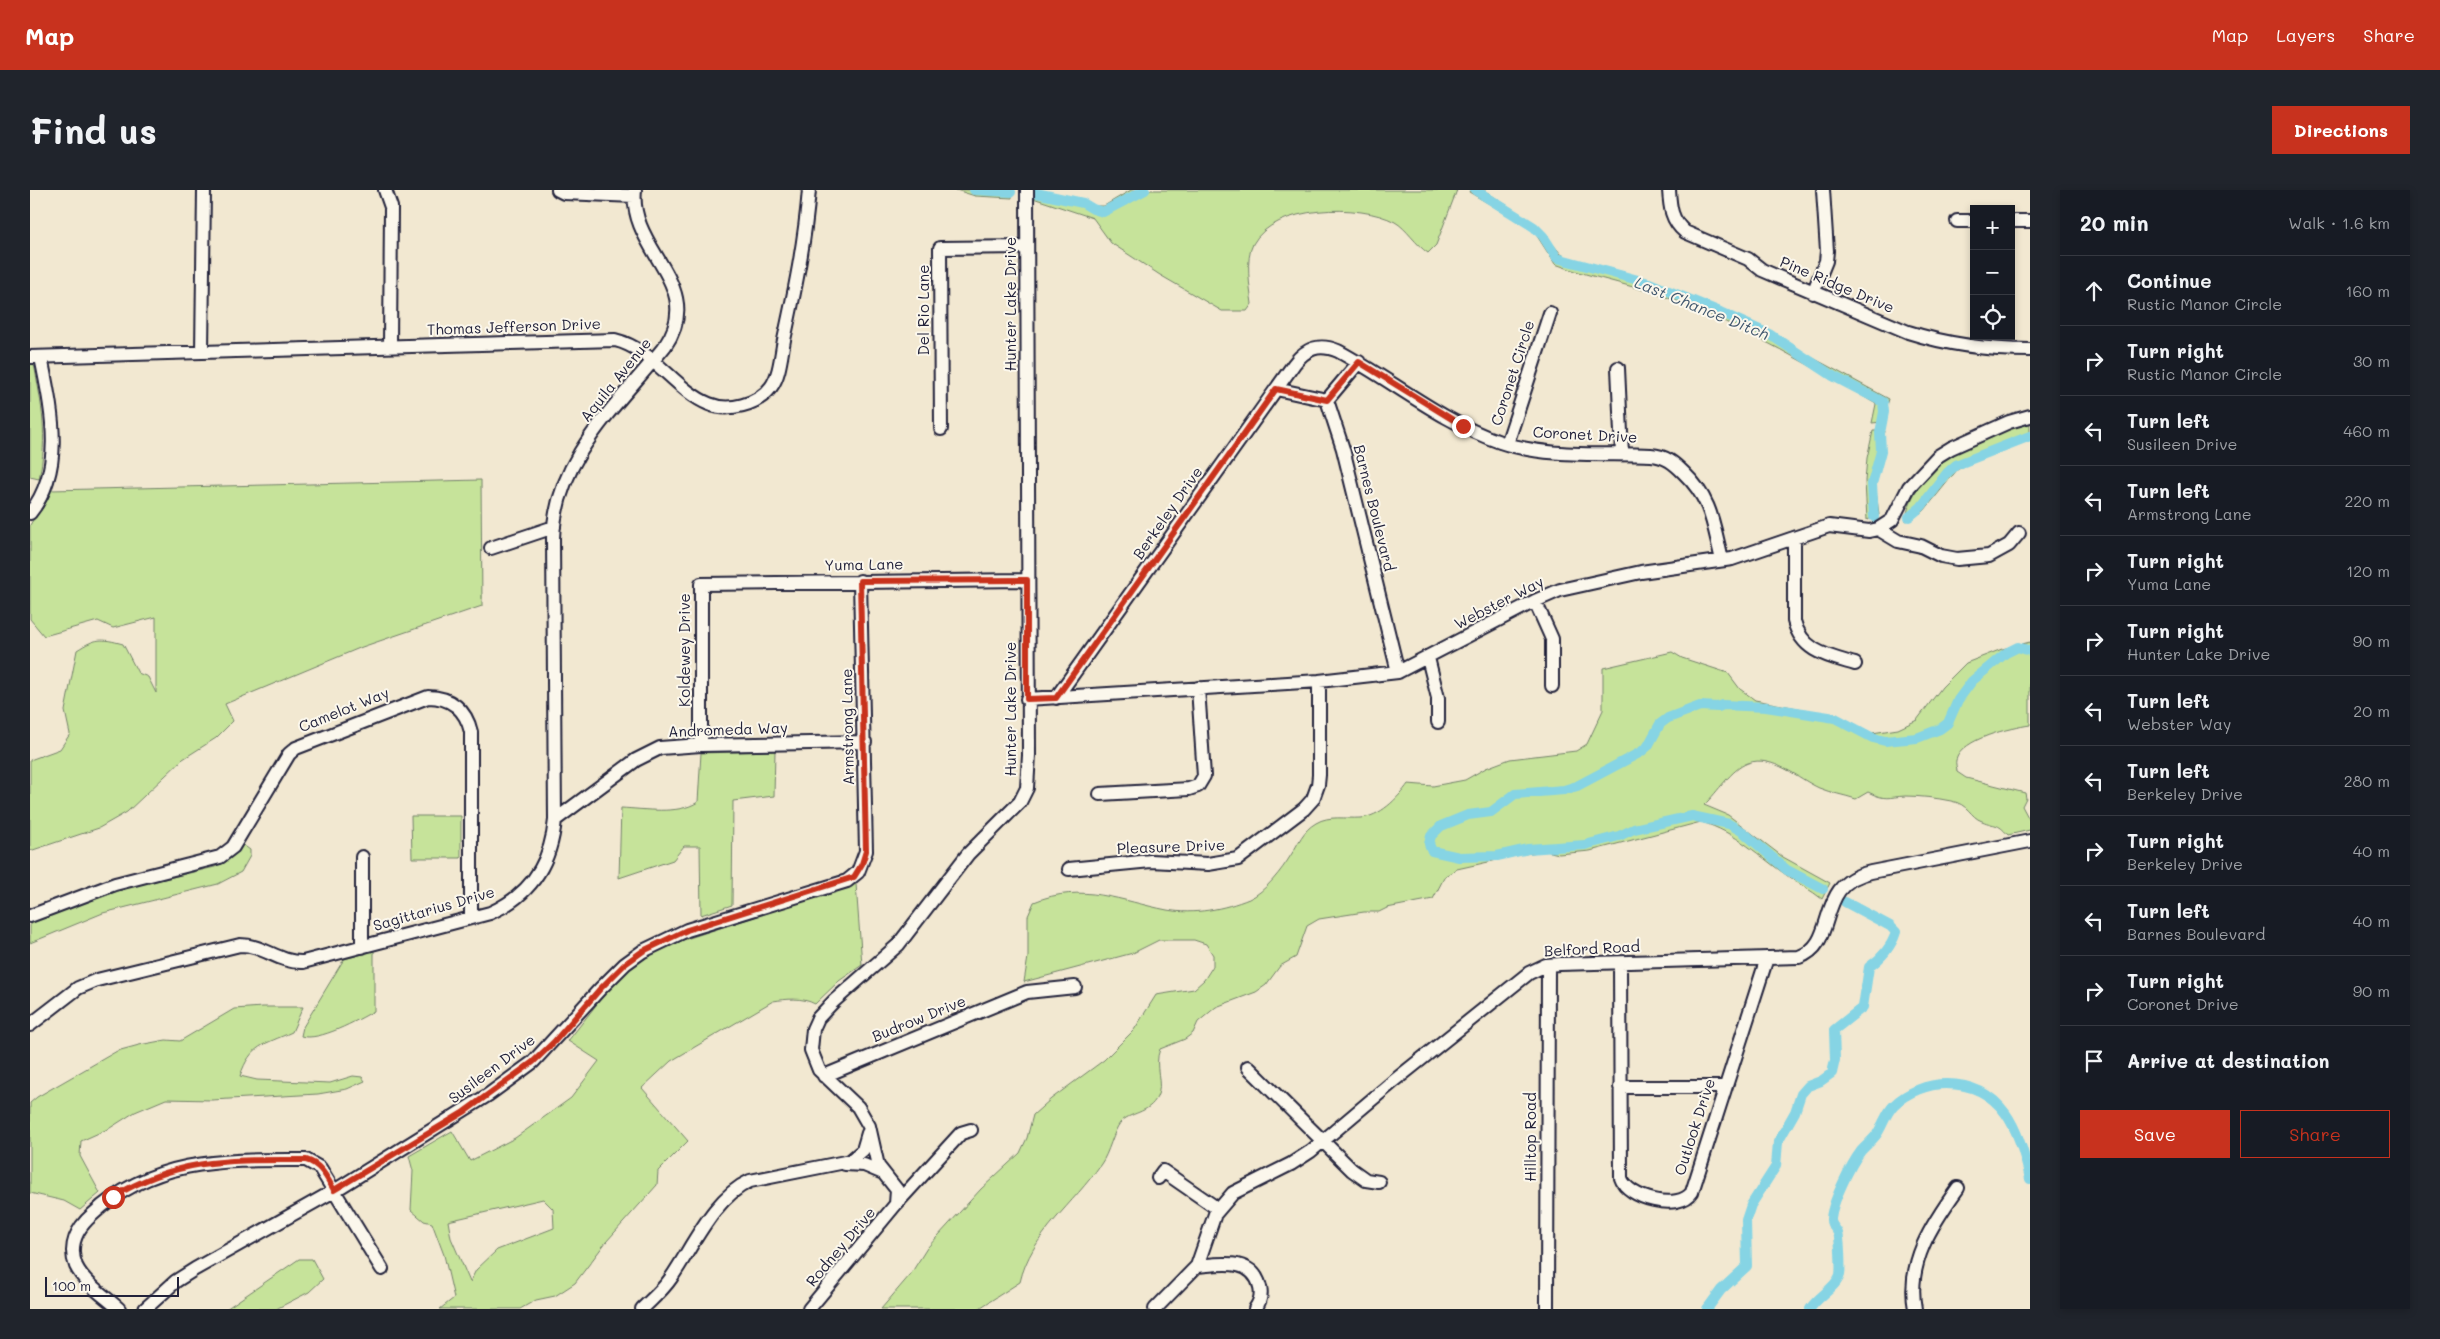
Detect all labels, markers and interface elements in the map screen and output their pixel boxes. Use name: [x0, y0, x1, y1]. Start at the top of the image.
text: Map: [25, 20, 74, 51]
text: Map: [2212, 23, 2248, 47]
text: Layers: [2276, 23, 2335, 47]
text: Share: [2363, 23, 2415, 47]
button: Directions: [2272, 106, 2410, 154]
text: Find us: [30, 107, 157, 153]
map controls: [1970, 205, 2015, 340]
button: +: [1970, 205, 2015, 250]
text: 20 min: [2080, 209, 2149, 236]
text: Walk · 1.6 km: [2288, 212, 2390, 233]
street label: Hunter Lake Drive: [1000, 237, 1020, 371]
button: −: [1970, 250, 2015, 295]
street label: Pine Ridge Drive: [1777, 251, 1898, 317]
street label: Del Rio Lane: [913, 265, 933, 355]
text: Continue: [2127, 268, 2212, 293]
water label: Last Chance Ditch: [1632, 271, 1773, 344]
icon: ahead: [2080, 277, 2108, 305]
text: 160 m: [2345, 280, 2390, 301]
text: Rustic Manor Circle: [2127, 293, 2282, 314]
button: locate: [1970, 295, 2015, 340]
street label: Thomas Jefferson Drive: [427, 313, 601, 339]
street label: Coronet Circle: [1486, 317, 1539, 428]
street label: Aquila Avenue: [575, 333, 655, 426]
text: Turn right: [2127, 338, 2224, 363]
icon: right: [2080, 347, 2108, 375]
text: 30 m: [2353, 350, 2390, 371]
text: Rustic Manor Circle: [2127, 363, 2282, 384]
text: Turn left: [2127, 408, 2210, 433]
route end: [1452, 415, 1475, 438]
icon: left: [2080, 417, 2108, 445]
text: 460 m: [2343, 420, 2390, 441]
street label: Coronet Drive: [1532, 421, 1638, 447]
text: Susileen Drive: [2127, 433, 2238, 454]
street label: Barnes Boulevard: [1350, 442, 1400, 573]
street label: Berkeley Drive: [1128, 462, 1207, 563]
text: Turn left: [2127, 478, 2210, 503]
icon: left: [2080, 487, 2108, 515]
text: 220 m: [2344, 490, 2390, 511]
text: Armstrong Lane: [2127, 503, 2252, 524]
text: Turn right: [2127, 548, 2224, 573]
street label: Yuma Lane: [824, 553, 904, 575]
icon: right: [2080, 557, 2108, 585]
text: 120 m: [2346, 560, 2390, 581]
street label: Webster Way: [1450, 571, 1547, 633]
text: Yuma Lane: [2127, 573, 2211, 594]
street label: Koldewey Drive: [674, 593, 694, 707]
text: Turn right: [2127, 618, 2224, 643]
icon: right: [2080, 627, 2108, 655]
text: 90 m: [2353, 630, 2390, 651]
street label: Hunter Lake Drive: [1000, 642, 1020, 776]
text: Hunter Lake Drive: [2127, 643, 2270, 664]
street label: Armstrong Lane: [836, 668, 858, 786]
street label: Camelot Way: [296, 682, 392, 736]
text: Turn left: [2127, 688, 2210, 713]
icon: left: [2080, 697, 2108, 725]
text: 20 m: [2353, 700, 2390, 721]
text: Webster Way: [2127, 713, 2231, 734]
street label: Andromeda Way: [668, 717, 788, 741]
text: Turn left: [2127, 758, 2210, 783]
icon: left: [2080, 767, 2108, 795]
text: 280 m: [2344, 770, 2390, 791]
text: Berkeley Drive: [2127, 783, 2243, 804]
text: Turn right: [2127, 828, 2224, 853]
street label: Pleasure Drive: [1116, 834, 1225, 858]
icon: right: [2080, 837, 2108, 865]
text: 40 m: [2353, 840, 2390, 861]
text: Berkeley Drive: [2127, 853, 2243, 874]
street label: Sagittarius Drive: [371, 881, 497, 935]
text: Turn left: [2127, 898, 2210, 923]
icon: left: [2080, 907, 2108, 935]
text: 40 m: [2353, 910, 2390, 931]
text: Barnes Boulevard: [2127, 923, 2265, 944]
street label: Belford Road: [1543, 935, 1641, 961]
text: Turn right: [2127, 968, 2224, 993]
icon: right: [2080, 977, 2108, 1005]
text: 90 m: [2353, 980, 2390, 1001]
street label: Budrow Drive: [869, 990, 969, 1046]
text: Coronet Drive: [2127, 993, 2239, 1014]
street label: Susileen Drive: [444, 1029, 539, 1107]
icon: arrive: [2080, 1047, 2108, 1075]
text: Arrive at destination: [2127, 1048, 2330, 1073]
street label: Outlook Drive: [1669, 1076, 1719, 1178]
street label: Hilltop Road: [1520, 1092, 1540, 1182]
button: Save: [2080, 1110, 2230, 1158]
button: Share: [2240, 1110, 2390, 1158]
route start: [102, 1186, 125, 1209]
street label: Rodney Drive: [801, 1202, 879, 1290]
scale bar: [45, 1274, 179, 1297]
text: 100 m: [52, 1276, 91, 1295]

